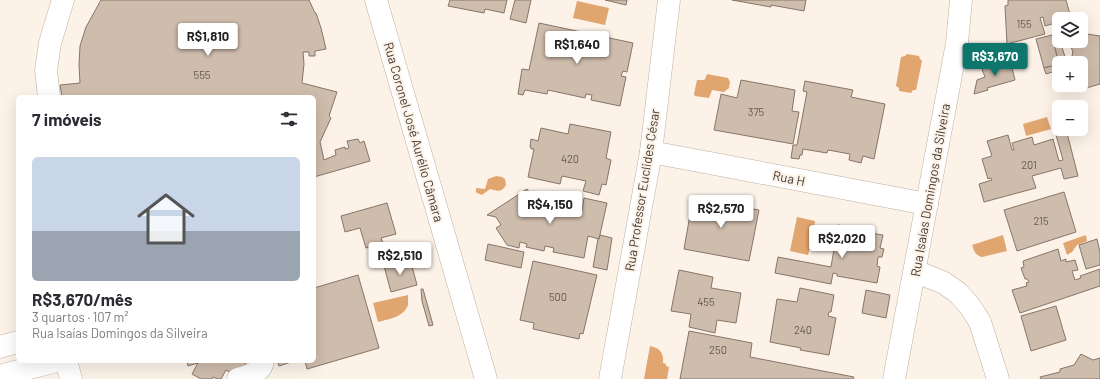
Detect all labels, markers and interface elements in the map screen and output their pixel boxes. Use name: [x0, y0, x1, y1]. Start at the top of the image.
map controls: [1052, 12, 1088, 136]
button: layers: [1052, 12, 1088, 48]
house number: 155: [1016, 17, 1032, 30]
pin: R$1,810: [171, 23, 245, 57]
text: R$1,810: [187, 28, 229, 44]
pin: R$1,640: [540, 31, 614, 65]
text: R$1,640: [554, 36, 600, 52]
street label: Rua Coronel José Aurélio Câmara: [381, 40, 447, 224]
pin: R$3,670: [958, 43, 1032, 77]
text: R$3,670: [972, 48, 1018, 64]
button: +: [1052, 56, 1088, 92]
house number: 555: [194, 68, 211, 81]
button: −: [1052, 100, 1088, 136]
street label: Rua Isaías Domingos da Silveira: [907, 102, 953, 278]
house number: 375: [748, 105, 765, 118]
street label: Rua Professor Euclides César: [621, 107, 663, 272]
icon: filters: [278, 108, 300, 130]
text: 7 imóveis: [32, 109, 102, 129]
house number: 420: [561, 152, 579, 165]
house number: 201: [1021, 158, 1037, 171]
street label: Rua H: [771, 167, 807, 189]
icon: home: [130, 183, 202, 255]
pin: R$4,150: [513, 191, 587, 225]
pin: R$2,570: [684, 195, 758, 229]
text: R$4,150: [527, 196, 573, 212]
text: R$2,570: [697, 200, 745, 216]
house number: 215: [1033, 214, 1049, 227]
pin: R$2,020: [805, 225, 879, 259]
text: R$2,020: [818, 230, 866, 246]
pin: R$2,510: [363, 242, 437, 276]
text: R$2,510: [377, 247, 423, 263]
text: R$3,670/mês: [32, 289, 132, 309]
house number: 500: [549, 290, 567, 303]
house number: 455: [697, 295, 715, 308]
text: 3 quartos · 107 m²: [32, 309, 128, 325]
house number: 240: [794, 323, 812, 336]
text: Rua Isaías Domingos da Silveira: [32, 325, 208, 341]
house number: 250: [709, 343, 727, 356]

